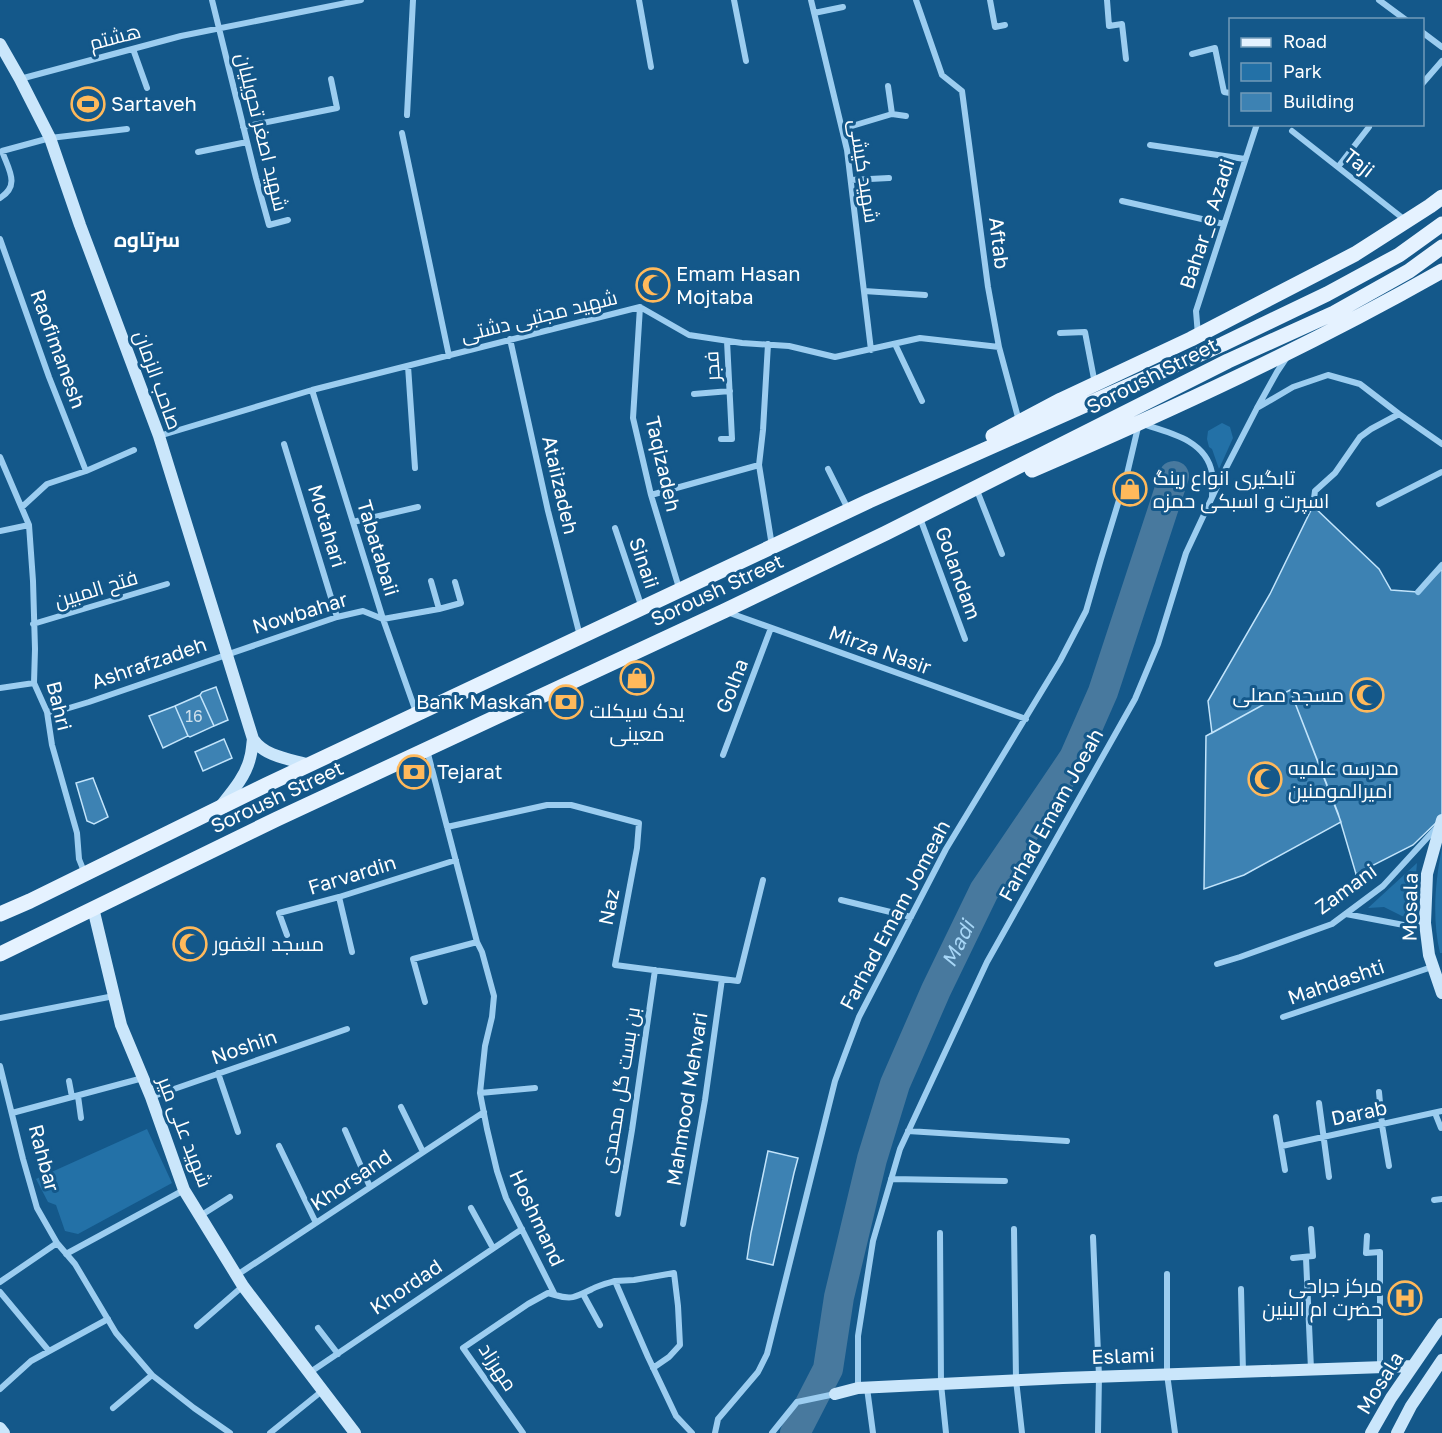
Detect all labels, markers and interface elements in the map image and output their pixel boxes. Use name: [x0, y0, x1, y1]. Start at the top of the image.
street label: هشتم: [86, 18, 144, 57]
legend: [1229, 18, 1424, 126]
text: Road: [1283, 30, 1327, 52]
street label: شهید اصغر تحویلیان: [230, 50, 294, 214]
text: Park: [1283, 60, 1322, 82]
sports icon: Sartaveh: [70, 86, 106, 122]
text: Building: [1283, 90, 1354, 112]
place label: Sartaveh: [111, 91, 197, 115]
street label: شهید کیشی: [843, 117, 885, 225]
street label: Taji: [1339, 143, 1380, 182]
street label: Bahar_e Azadi: [1174, 156, 1238, 292]
street label: Aftab: [985, 216, 1015, 270]
district label: سرتاوه: [114, 226, 180, 253]
place label: Emam Hasan Mojtaba: [676, 261, 801, 308]
mosque icon: Emam Hasan Mojtaba: [635, 267, 671, 303]
street label: شهید مجتبی دشتی: [458, 284, 620, 348]
street label: Raofimanesh: [26, 286, 92, 411]
street label: صاحب الزمان: [128, 327, 188, 433]
street label: Soroush Street: [1082, 332, 1221, 418]
street label: فجر: [698, 350, 725, 383]
street label: Taqizadeh: [641, 414, 687, 514]
street label: Ataiizadeh: [538, 433, 584, 536]
place label: تابگیری انواع رینگ اسپرت و اسبکی حمزه: [1153, 465, 1329, 514]
shop icon: تابگیری انواع رینگ اسپرت و اسبکی حمزه: [1112, 471, 1148, 507]
street label: Motahari: [304, 481, 352, 570]
street label: Tabatabaii: [353, 497, 405, 599]
street label: Golandam: [931, 523, 987, 623]
street label: Sinaii: [625, 534, 665, 591]
street label: Soroush Street: [646, 548, 787, 630]
street label: فتح المبین: [51, 564, 141, 615]
street label: Nowbahar: [249, 586, 350, 638]
street label: Mirza Nasir: [826, 619, 935, 679]
street label: Ashrafzadeh: [88, 631, 209, 693]
street label: Golha: [710, 655, 752, 716]
shop icon: یدک سیکلت معینی: [619, 660, 655, 696]
mosque icon: مسجد مصلی: [1349, 677, 1385, 713]
street label: Bahri: [42, 679, 78, 733]
place label: مسجد مصلی: [1232, 682, 1344, 708]
bank icon: Bank Maskan: [548, 684, 584, 720]
place label: Bank Maskan: [416, 689, 543, 713]
place label: یدک سیکلت معینی: [590, 698, 685, 747]
house number: 16: [185, 706, 203, 726]
street label: Farhad Emam Joeah: [993, 724, 1108, 905]
bank icon: Tejarat: [396, 754, 432, 790]
street label: Soroush Street: [206, 755, 347, 837]
place label: مدرسه علمیه امیرالمومنین: [1288, 755, 1399, 804]
place label: Tejarat: [437, 759, 503, 783]
mosque icon: مدرسه علمیه امیرالمومنین: [1247, 761, 1283, 797]
street label: Farhad Emam Jomeah: [834, 816, 954, 1013]
street label: Farvardin: [305, 849, 399, 899]
street label: Zamani: [1310, 858, 1381, 918]
street label: Mosala: [1396, 872, 1422, 942]
street label: Naz: [593, 887, 623, 927]
water label: Madi: [935, 914, 981, 971]
mosque icon: مسجد الغفور: [172, 926, 208, 962]
place label: مسجد الغفور: [212, 931, 324, 956]
street label: Mahdashti: [1284, 953, 1387, 1009]
street label: بن بست گل محمدی: [594, 1005, 646, 1175]
street label: Mahmood Mehvari: [660, 1010, 712, 1187]
street label: Noshin: [208, 1024, 280, 1068]
street label: شهید علی میر: [152, 1072, 218, 1191]
street label: Darab: [1329, 1094, 1389, 1130]
street label: Rahbar: [25, 1122, 65, 1194]
street label: Khorsand: [305, 1143, 395, 1215]
street label: Hoshmand: [505, 1166, 571, 1270]
street label: Khordad: [365, 1253, 446, 1319]
place label: مرکز جراحی حضرت ام البنین: [1262, 1273, 1382, 1323]
hospital icon: مرکز جراحی حضرت ام البنین: [1387, 1280, 1423, 1316]
street label: مهرزاد: [473, 1338, 523, 1396]
street label: Eslami: [1091, 1342, 1155, 1368]
street label: Mosala: [1351, 1347, 1408, 1418]

